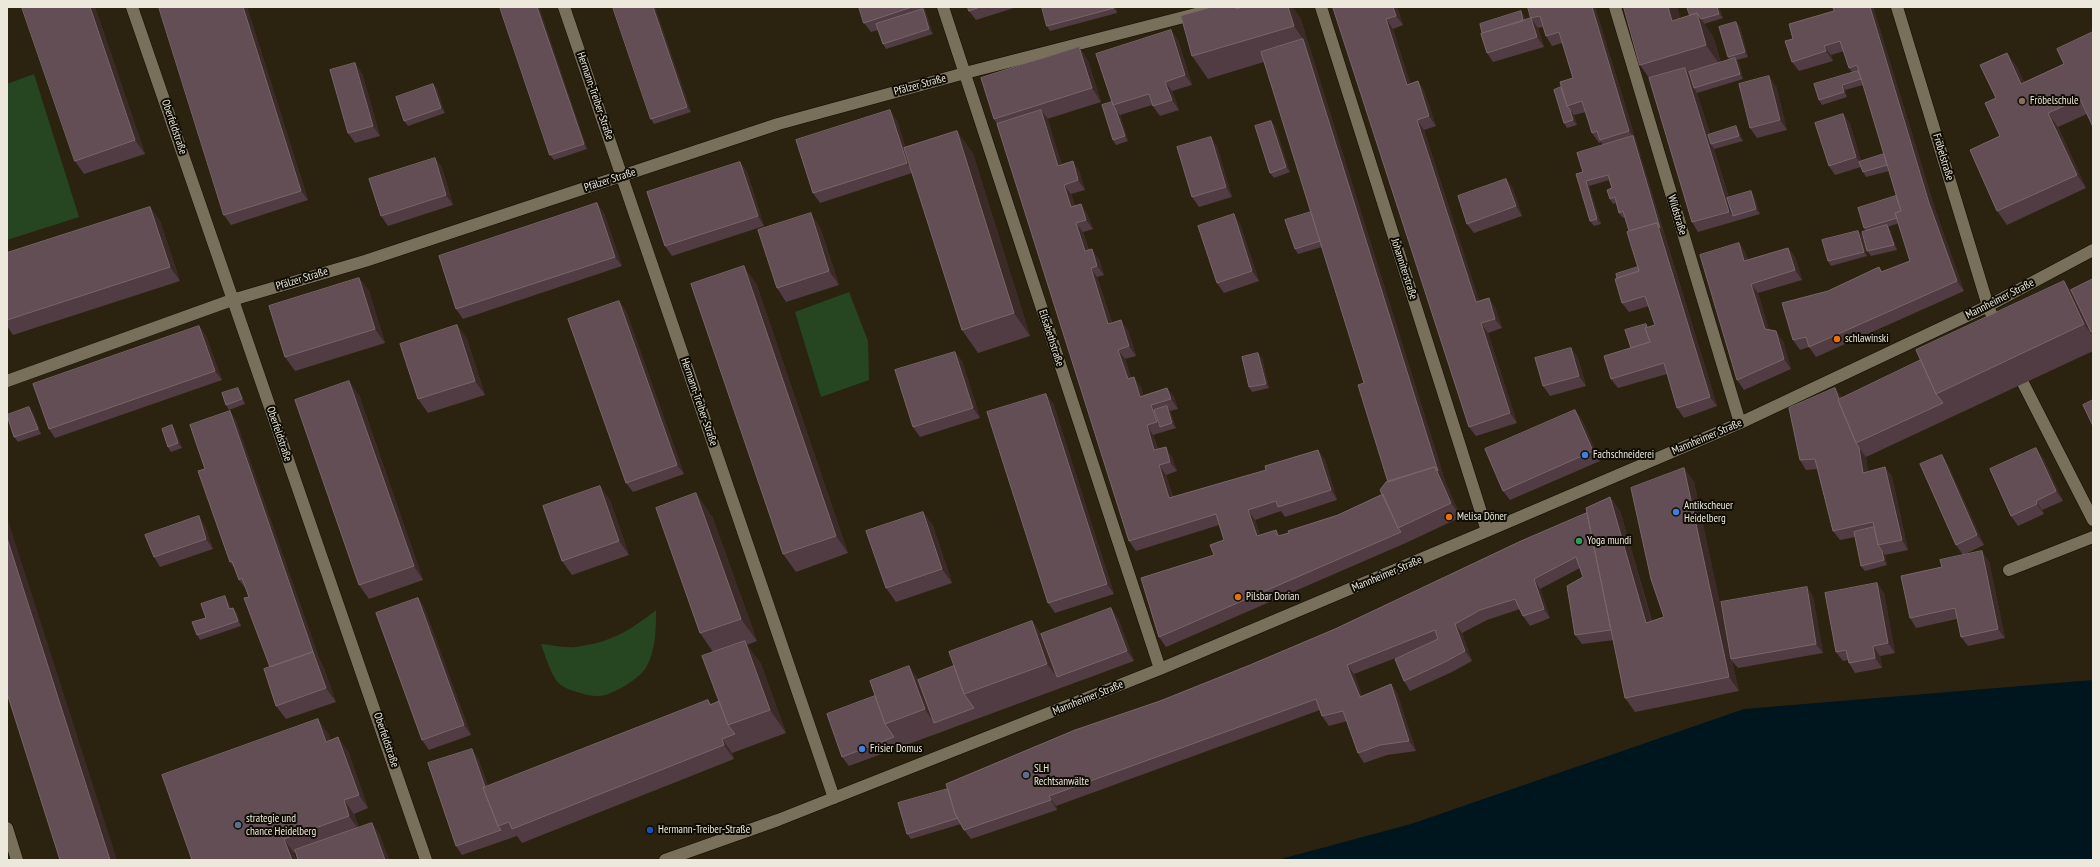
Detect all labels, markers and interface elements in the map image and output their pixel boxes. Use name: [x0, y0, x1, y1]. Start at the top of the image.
street label: Hermann-Treiber-Straße: [574, 50, 616, 142]
street label: Pfälzer Straße: [892, 72, 948, 98]
place label: Fröbelschule: [2030, 94, 2079, 108]
marker: Fröbelschule: [2017, 96, 2027, 106]
street label: Oberfeldstraße: [158, 98, 190, 156]
street label: Fröbelstraße: [1930, 132, 1956, 182]
street label: Pfälzer Straße: [583, 165, 637, 195]
street label: Wildstraße: [1665, 193, 1689, 237]
street label: Johanniterstraße: [1388, 237, 1420, 301]
street label: Pfälzer Straße: [274, 265, 330, 293]
street label: Mannheimer Straße: [1964, 276, 2036, 322]
street label: Elisabethstraße: [1036, 308, 1066, 368]
place label: schlawinski: [1845, 332, 1889, 346]
marker: schlawinski: [1832, 334, 1842, 344]
street label: Hermann-Treiber-Straße: [678, 356, 720, 448]
street label: Oberfeldstraße: [263, 405, 295, 463]
street label: Mannheimer Straße: [1670, 416, 1744, 458]
place label: Fachschneiderei: [1593, 448, 1654, 462]
marker: Fachschneiderei: [1580, 450, 1590, 460]
place label: Antikscheuer Heidelberg: [1684, 499, 1733, 525]
marker: Antikscheuer Heidelberg: [1671, 507, 1681, 517]
place label: Melisa Döner: [1457, 510, 1507, 524]
marker: Melisa Döner: [1444, 512, 1454, 522]
place label: Yoga mundi: [1587, 534, 1631, 548]
marker: Yoga mundi: [1574, 536, 1584, 546]
street label: Mannheimer Straße: [1350, 553, 1424, 595]
place label: Pilsbar Dorian: [1246, 590, 1299, 604]
marker: Pilsbar Dorian: [1233, 592, 1243, 602]
street label: Mannheimer Straße: [1051, 678, 1125, 718]
street label: Oberfeldstraße: [370, 711, 402, 769]
place label: Frisier Domus: [870, 742, 922, 756]
marker: Frisier Domus: [857, 744, 867, 754]
place label: SLH Rechtsanwälte: [1034, 762, 1089, 788]
marker: SLH Rechtsanwälte: [1021, 770, 1031, 780]
place label: strategie und chance Heidelberg: [246, 812, 316, 838]
marker: strategie und chance Heidelberg: [233, 820, 243, 830]
place label: Hermann-Treiber-Straße: [658, 823, 750, 837]
marker: Hermann-Treiber-Straße: [645, 825, 655, 835]

